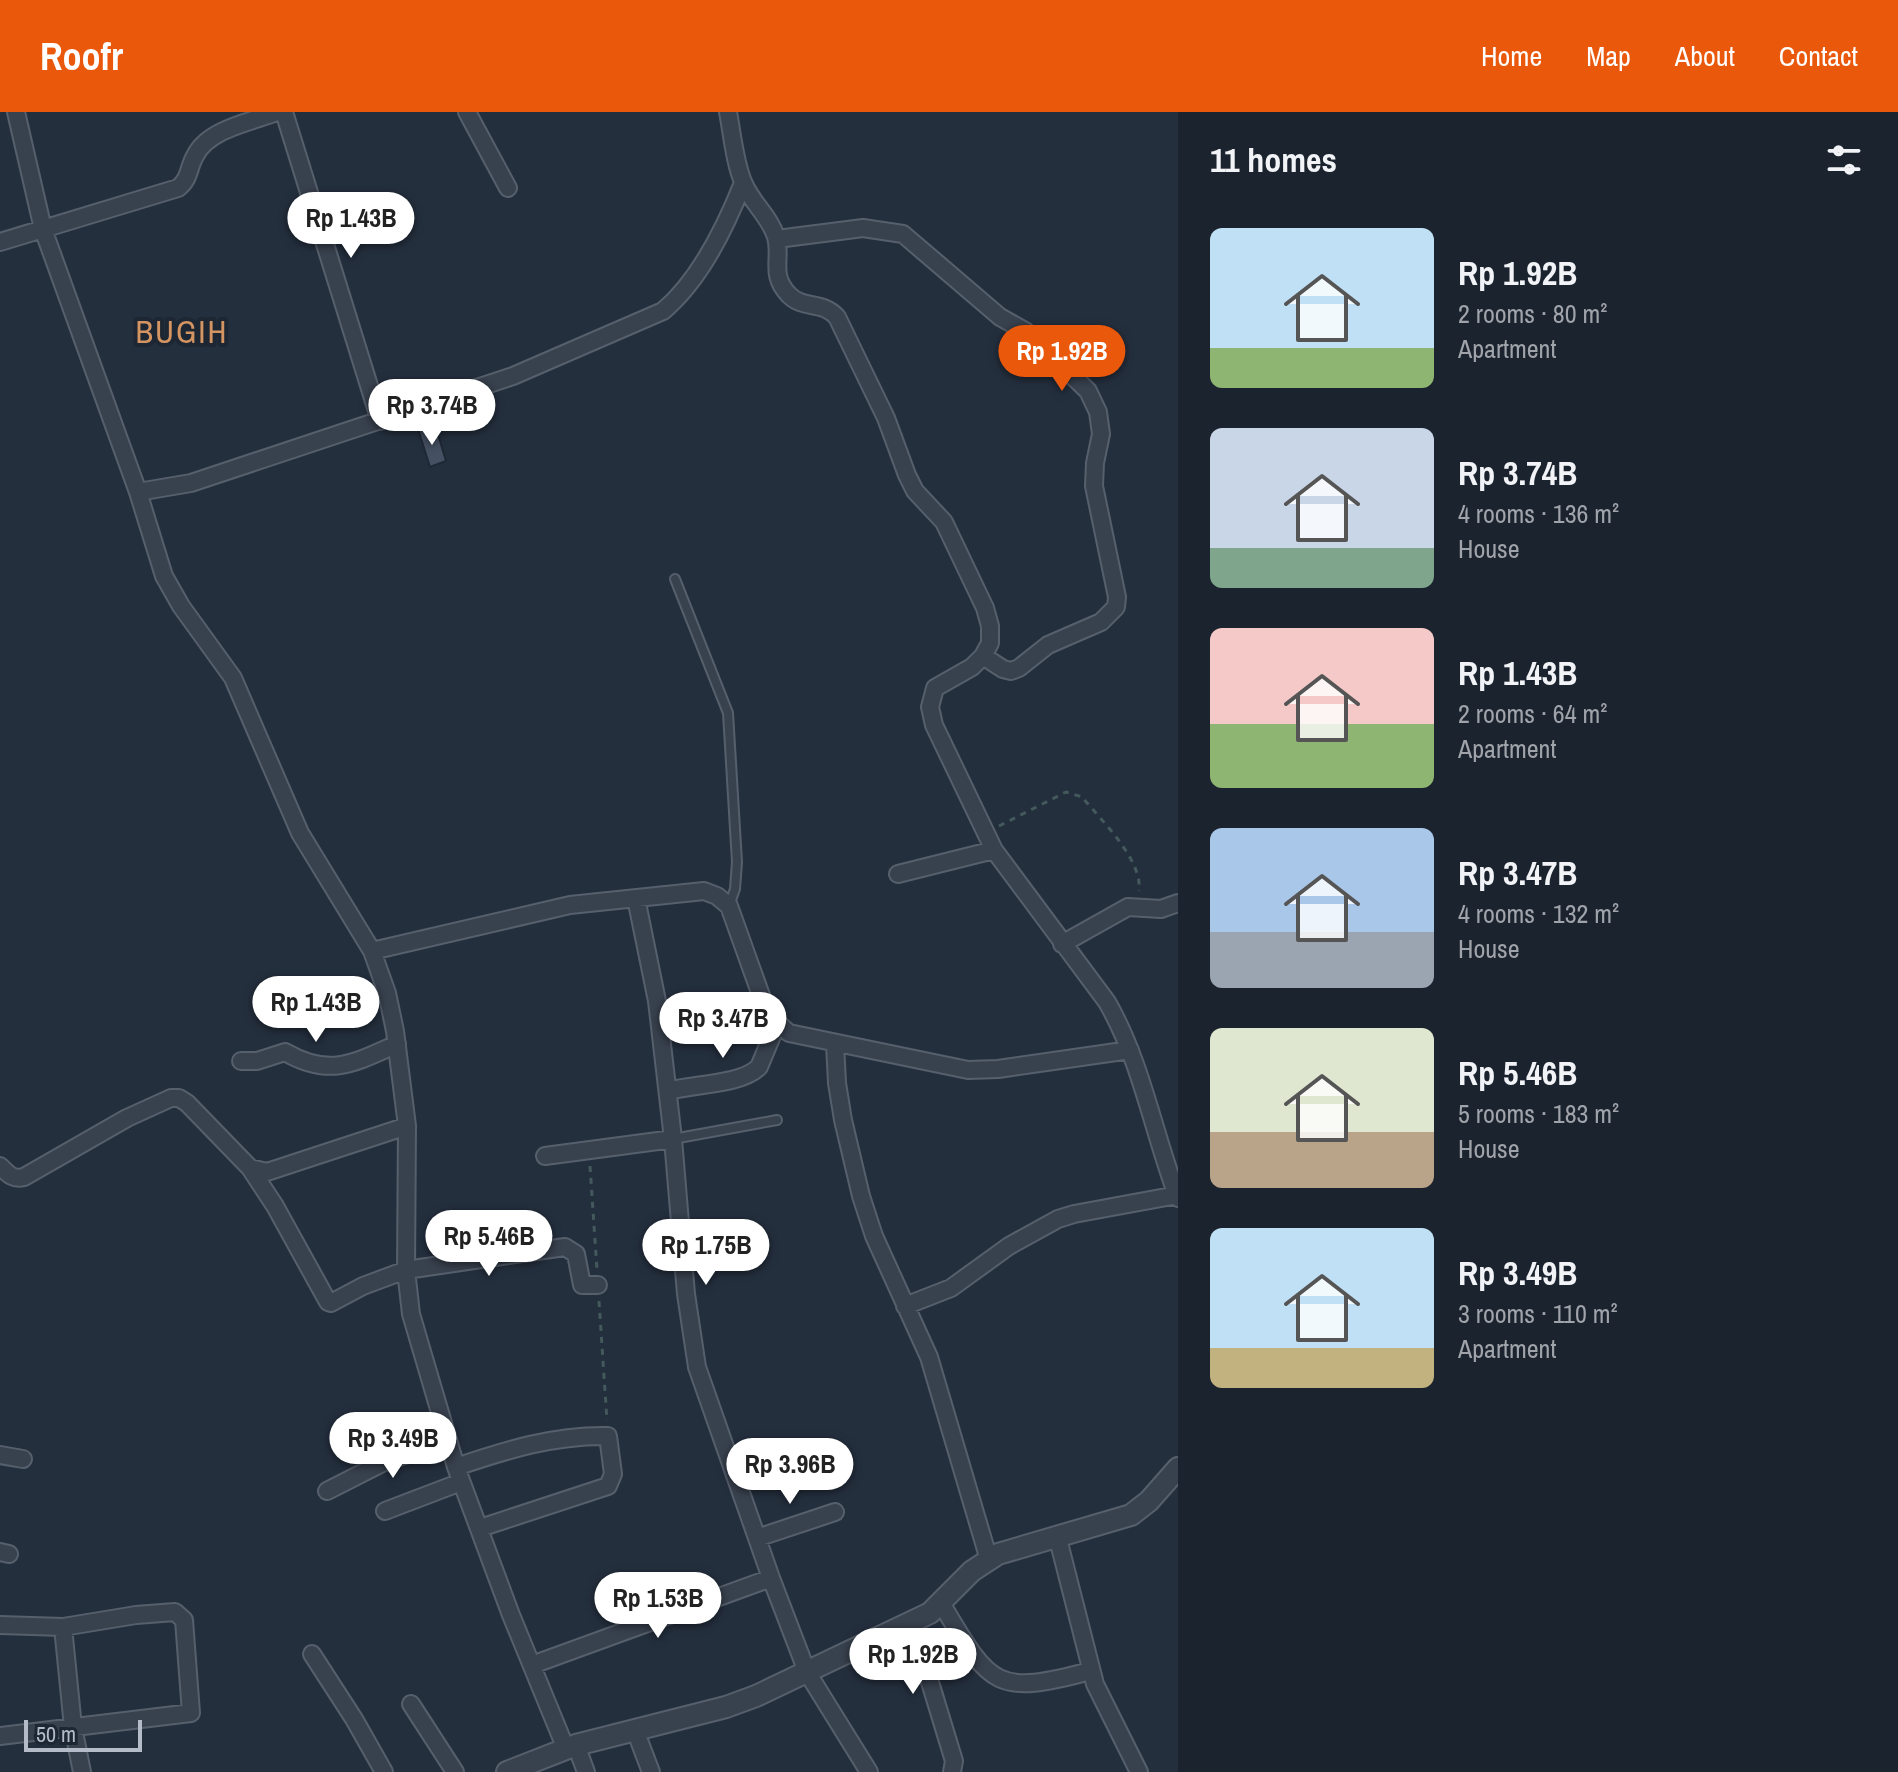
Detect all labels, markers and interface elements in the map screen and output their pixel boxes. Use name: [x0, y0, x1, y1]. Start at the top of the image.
text: Roofr: [40, 31, 123, 82]
text: Home: [1481, 37, 1542, 75]
text: Map: [1586, 37, 1631, 75]
text: About: [1675, 37, 1735, 75]
text: Contact: [1779, 37, 1858, 75]
text: 11 homes: [1210, 137, 1337, 183]
icon: filters: [1822, 138, 1866, 182]
pin: Rp 1.43B: [268, 192, 434, 260]
text: Rp 1.43B: [305, 200, 397, 235]
text: Rp 1.92B: [1458, 250, 1577, 296]
icon: home: [1274, 260, 1370, 356]
text: 2 rooms · 80 m²: [1458, 296, 1607, 331]
district label: BUGIH: [135, 310, 229, 353]
pin: Rp 1.92B: [979, 325, 1145, 393]
text: Apartment: [1458, 331, 1556, 366]
text: Rp 1.92B: [1016, 333, 1108, 368]
pin: Rp 3.74B: [349, 379, 515, 447]
text: Rp 3.74B: [386, 387, 478, 422]
text: Rp 3.74B: [1458, 450, 1577, 496]
icon: home: [1274, 460, 1370, 556]
text: 4 rooms · 136 m²: [1458, 496, 1619, 531]
text: House: [1458, 531, 1520, 566]
text: Rp 1.43B: [1458, 650, 1577, 696]
icon: home: [1274, 660, 1370, 756]
text: 2 rooms · 64 m²: [1458, 696, 1607, 731]
text: Apartment: [1458, 731, 1556, 766]
text: Rp 3.47B: [1458, 850, 1577, 896]
icon: home: [1274, 860, 1370, 956]
text: 4 rooms · 132 m²: [1458, 896, 1619, 931]
text: House: [1458, 931, 1520, 966]
pin: Rp 1.43B: [233, 976, 399, 1044]
text: Rp 1.43B: [270, 984, 362, 1019]
pin: Rp 3.47B: [640, 992, 806, 1060]
text: Rp 3.47B: [677, 1000, 769, 1035]
text: Rp 5.46B: [1458, 1050, 1577, 1096]
icon: home: [1274, 1060, 1370, 1156]
text: 5 rooms · 183 m²: [1458, 1096, 1619, 1131]
text: House: [1458, 1131, 1520, 1166]
pin: Rp 5.46B: [406, 1210, 572, 1278]
text: Rp 5.46B: [443, 1218, 535, 1253]
pin: Rp 1.75B: [623, 1219, 789, 1287]
text: Rp 1.75B: [660, 1227, 752, 1262]
text: Rp 3.49B: [1458, 1250, 1577, 1296]
icon: home: [1274, 1260, 1370, 1356]
text: 3 rooms · 110 m²: [1458, 1296, 1618, 1331]
text: Apartment: [1458, 1331, 1556, 1366]
pin: Rp 3.49B: [310, 1412, 476, 1480]
text: Rp 3.49B: [347, 1420, 439, 1455]
pin: Rp 3.96B: [707, 1438, 873, 1506]
text: Rp 3.96B: [744, 1446, 836, 1481]
pin: Rp 1.53B: [575, 1572, 741, 1640]
text: Rp 1.53B: [612, 1580, 704, 1615]
pin: Rp 1.92B: [830, 1628, 996, 1696]
text: Rp 1.92B: [867, 1636, 959, 1671]
scale bar: [24, 1716, 142, 1752]
text: 50 m: [36, 1719, 76, 1749]

